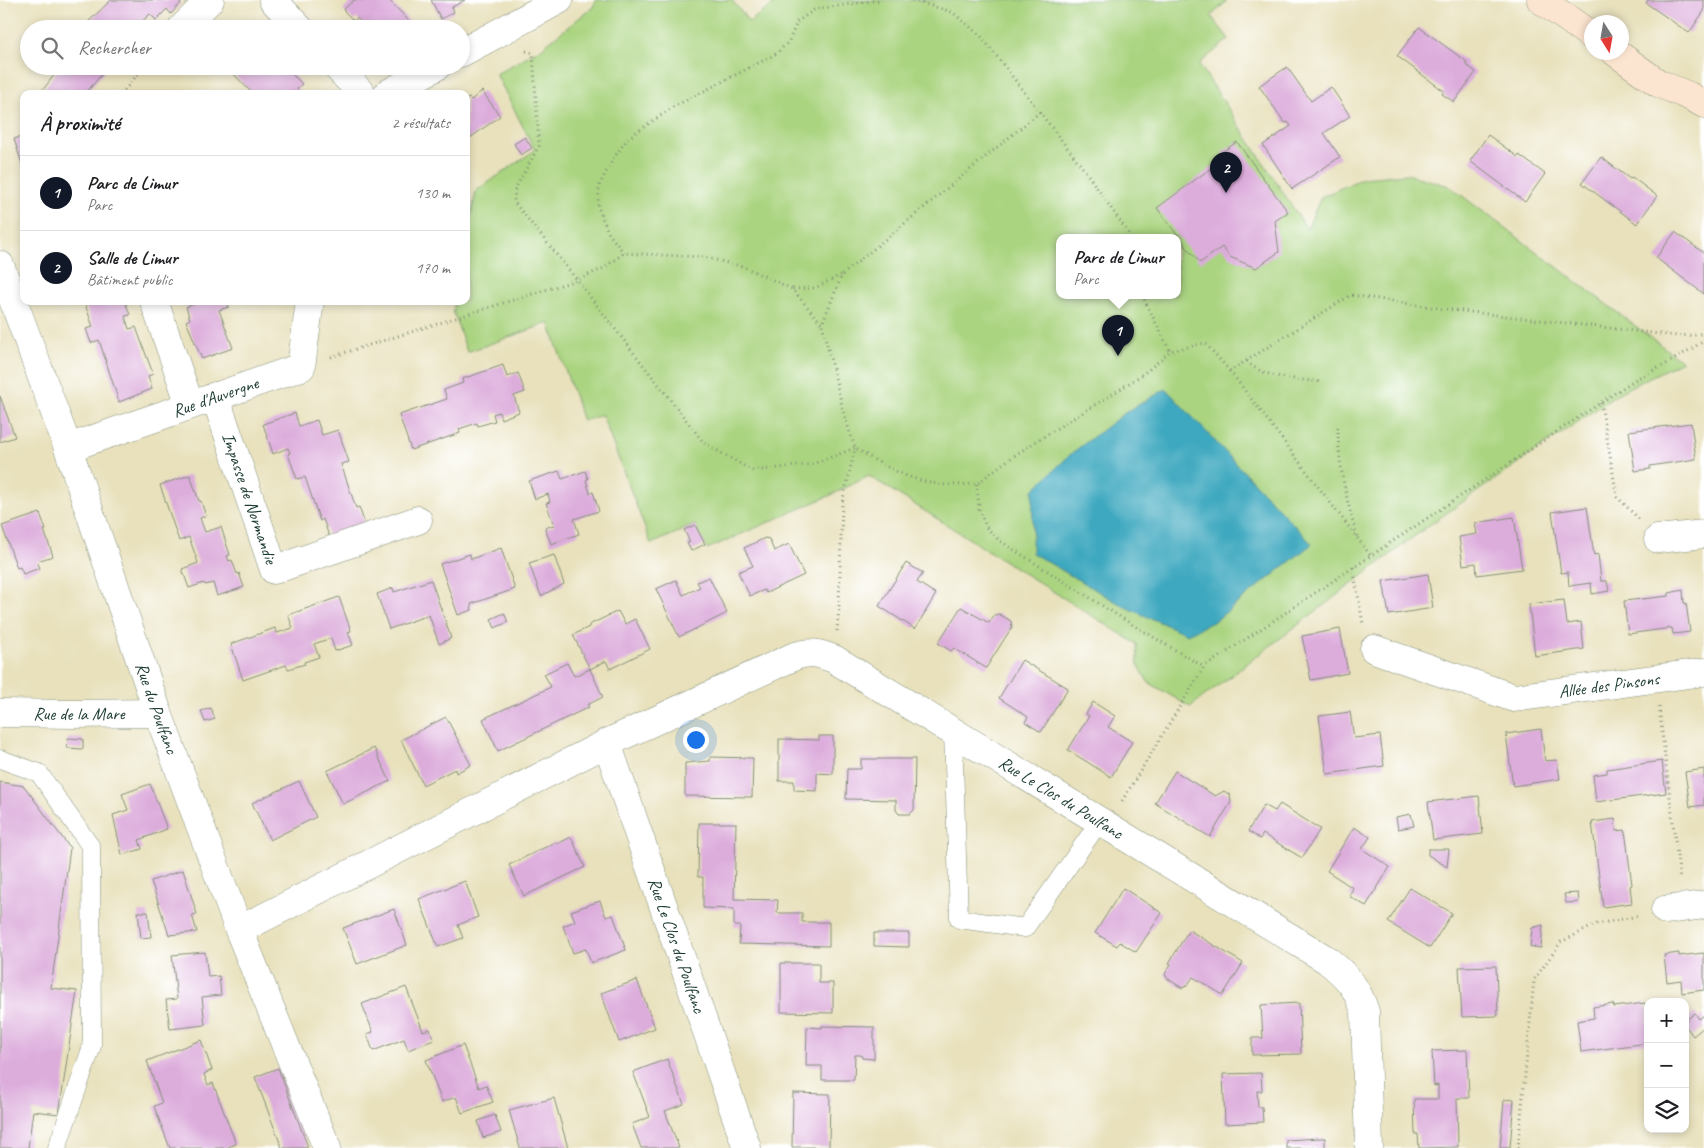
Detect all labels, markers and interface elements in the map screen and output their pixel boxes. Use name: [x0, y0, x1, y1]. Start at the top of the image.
north arrow: [1584, 15, 1629, 60]
search box: [20, 20, 470, 75]
icon: search: [38, 34, 66, 62]
text: Rechercher: [78, 36, 151, 60]
text: À proximité: [40, 110, 120, 136]
text: 2 résultats: [391, 113, 450, 133]
pin: 2: [1210, 152, 1242, 193]
text: Parc de Limur: [87, 171, 177, 195]
text: 1: [52, 183, 60, 203]
text: 130 m: [416, 183, 450, 203]
text: Parc: [87, 195, 112, 215]
popup: [1056, 234, 1181, 299]
text: Parc de Limur: [1074, 245, 1163, 269]
text: Salle de Limur: [87, 246, 178, 270]
text: 2: [52, 258, 60, 278]
text: 170 m: [416, 258, 450, 278]
text: Parc: [1074, 269, 1099, 289]
text: Bâtiment public: [87, 270, 172, 290]
pin: 1: [1102, 315, 1134, 356]
street label: Rue d'Auvergne: [170, 371, 262, 422]
street label: Impasse de Normandie: [217, 430, 282, 568]
street label: Rue du Poulfanc: [131, 660, 183, 757]
street label: Allée des Pinsons: [1557, 667, 1662, 703]
street label: Rue de la Mare: [33, 702, 126, 725]
your location: [683, 727, 709, 753]
street label: Rue Le Clos du Poulfanc: [995, 751, 1129, 845]
street label: Rue Le Clos du Poulfanc: [643, 875, 711, 1017]
map controls: [1644, 998, 1689, 1133]
button: +: [1644, 998, 1689, 1043]
button: −: [1644, 1043, 1689, 1088]
button: layers: [1644, 1088, 1689, 1133]

